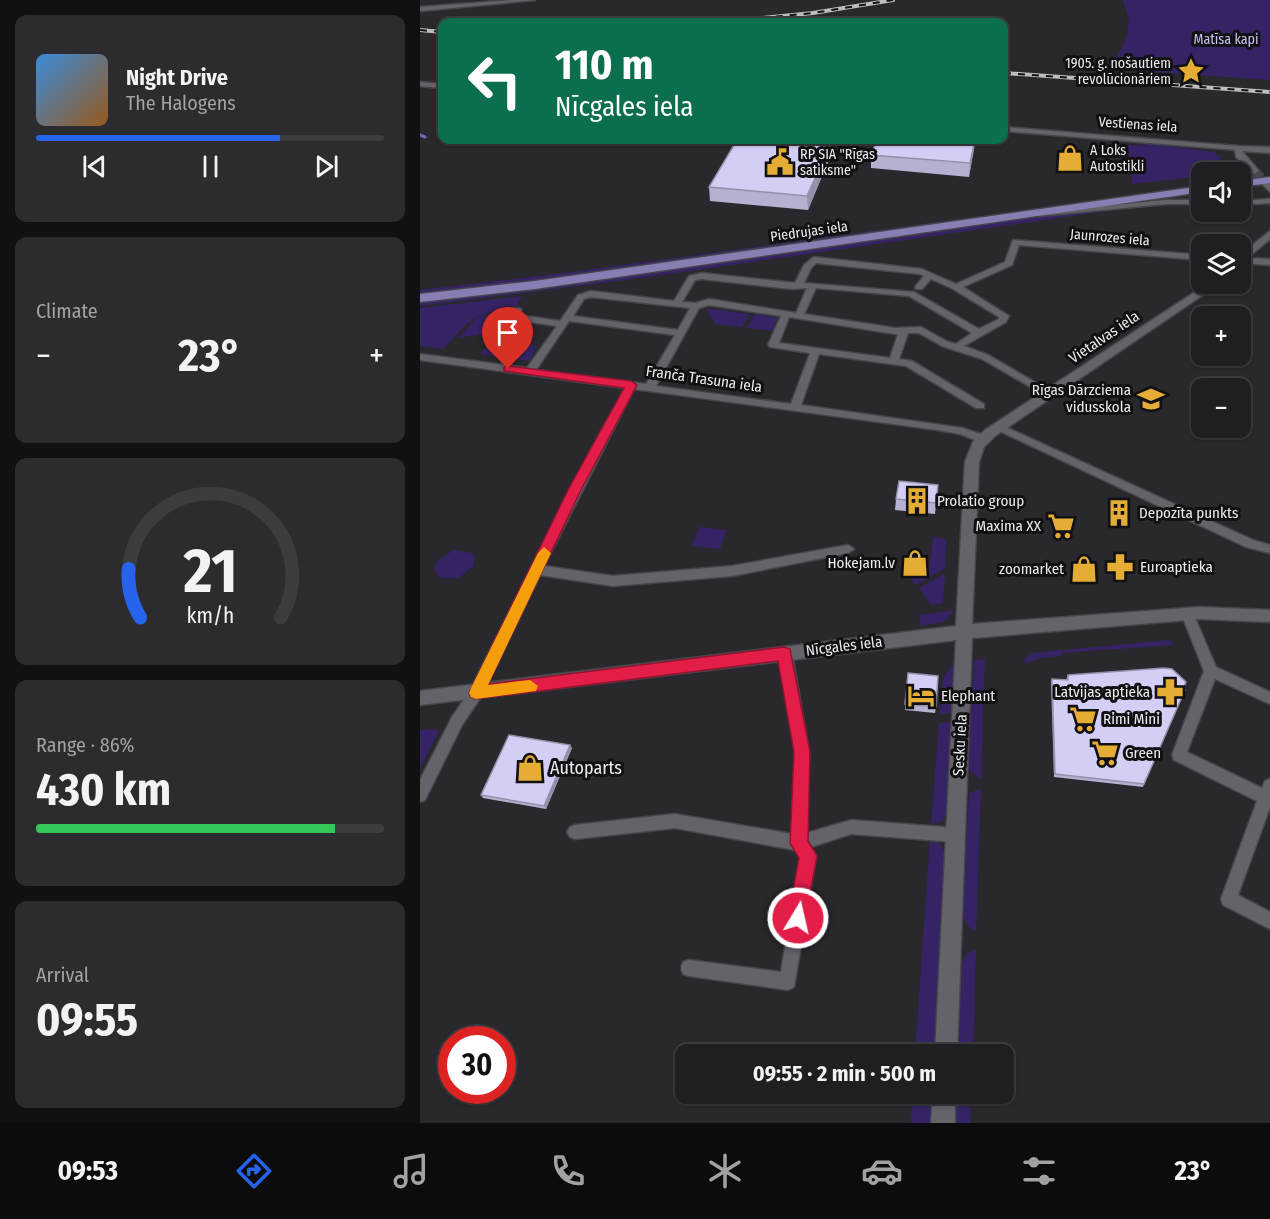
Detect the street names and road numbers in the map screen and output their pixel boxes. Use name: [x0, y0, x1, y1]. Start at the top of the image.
street label: Vestienas iela: [1098, 113, 1178, 136]
street label: Piedrujas iela: [769, 218, 849, 245]
street label: Jaunrozes iela: [1070, 226, 1151, 249]
street label: Vietalvas iela: [1066, 307, 1142, 367]
street label: Franča Trasuna iela: [645, 362, 763, 396]
street label: Nīcgales iela: [805, 632, 883, 660]
street label: Sesku iela: [949, 714, 971, 776]

